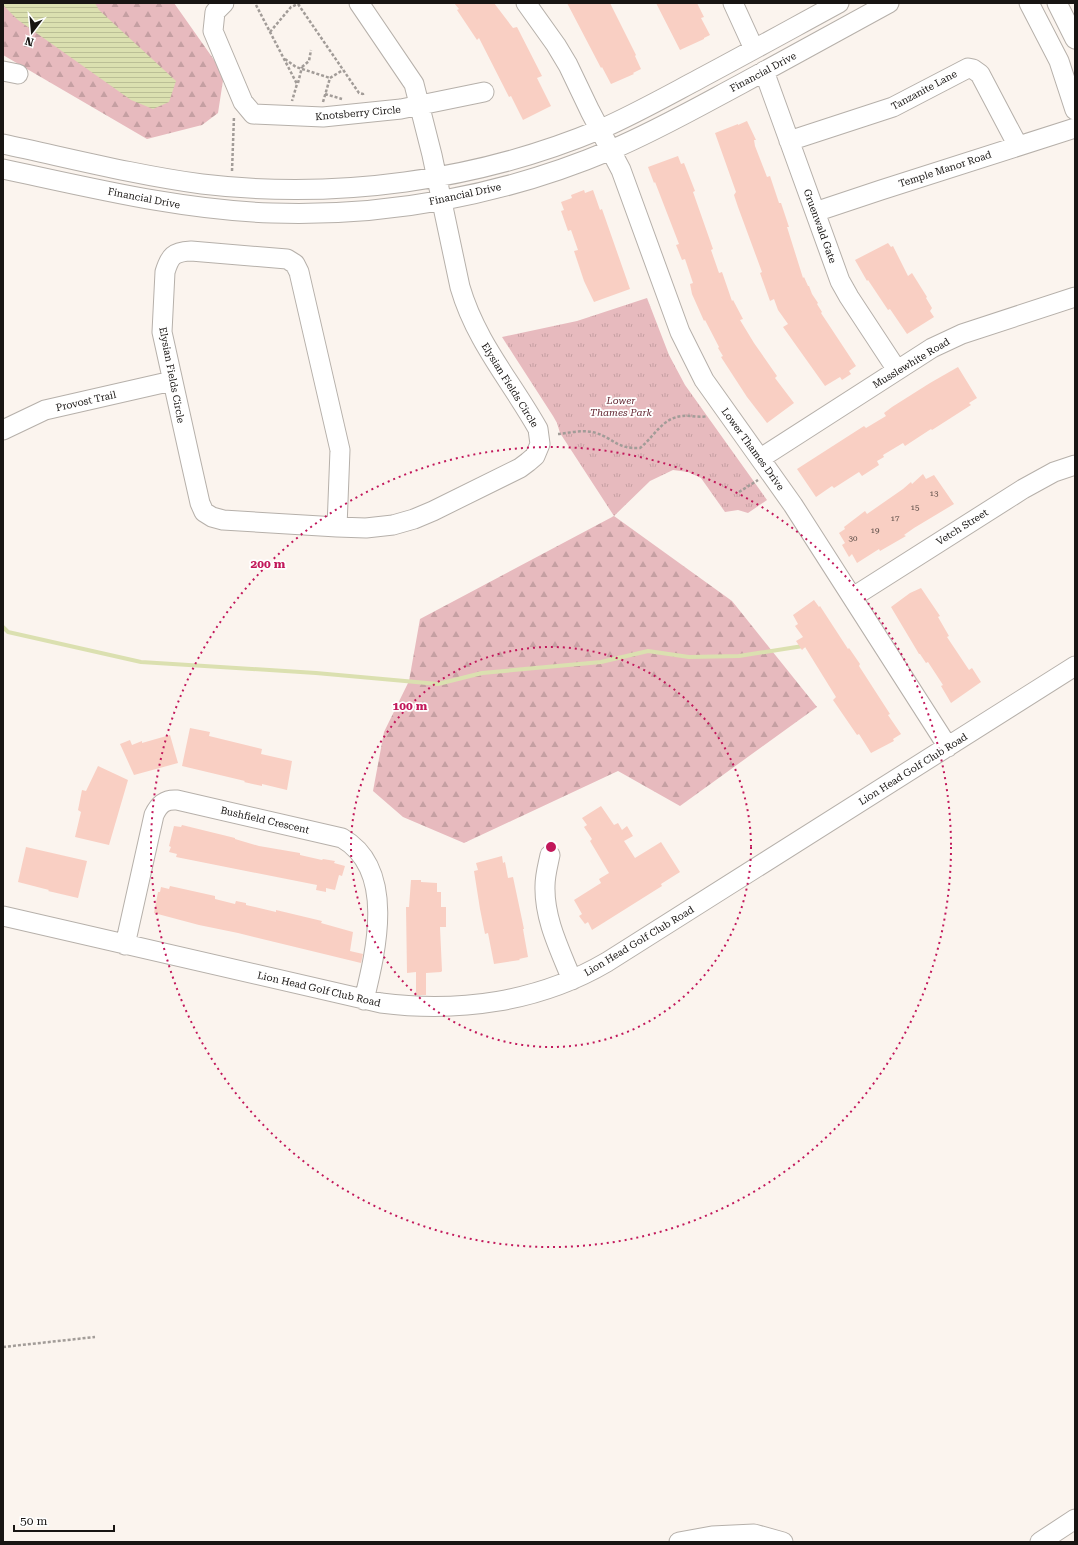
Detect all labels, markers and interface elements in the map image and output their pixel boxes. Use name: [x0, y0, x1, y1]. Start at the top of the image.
north arrow: [12, 12, 52, 52]
text: N: [23, 34, 35, 49]
street label: Financial Drive: [728, 50, 798, 94]
street label: Tanzanite Lane: [889, 68, 959, 112]
street label: Knotsberry Circle: [315, 104, 402, 122]
street label: Temple Manor Road: [897, 149, 993, 189]
street label: Financial Drive: [428, 181, 503, 207]
street label: Financial Drive: [107, 186, 182, 211]
street label: Gruenwald Gate: [801, 187, 839, 265]
street label: Elysian Fields Circle: [157, 326, 187, 424]
street label: Musslewhite Road: [871, 335, 952, 390]
street label: Elysian Fields Circle: [479, 341, 541, 430]
street label: Provost Trail: [55, 389, 117, 413]
park label: Lower Thames Park: [590, 395, 652, 418]
street label: Lower Thames Drive: [719, 406, 787, 493]
house number: 13: [930, 489, 939, 498]
house number: 15: [911, 503, 920, 512]
street label: Vetch Street: [934, 507, 990, 547]
house number: 17: [891, 514, 900, 523]
house number: 19: [871, 526, 880, 535]
house number: 30: [849, 534, 858, 543]
text: 200 m: [251, 557, 286, 571]
text: 100 m: [393, 699, 428, 713]
street label: Lion Head Golf Club Road: [857, 731, 970, 807]
street label: Bushfield Crescent: [219, 804, 311, 836]
centre of rings: [544, 840, 558, 854]
street label: Lion Head Golf Club Road: [582, 904, 696, 978]
street label: Lion Head Golf Club Road: [256, 969, 382, 1009]
scale bar: [14, 1507, 114, 1533]
text: 50 m: [20, 1514, 47, 1528]

